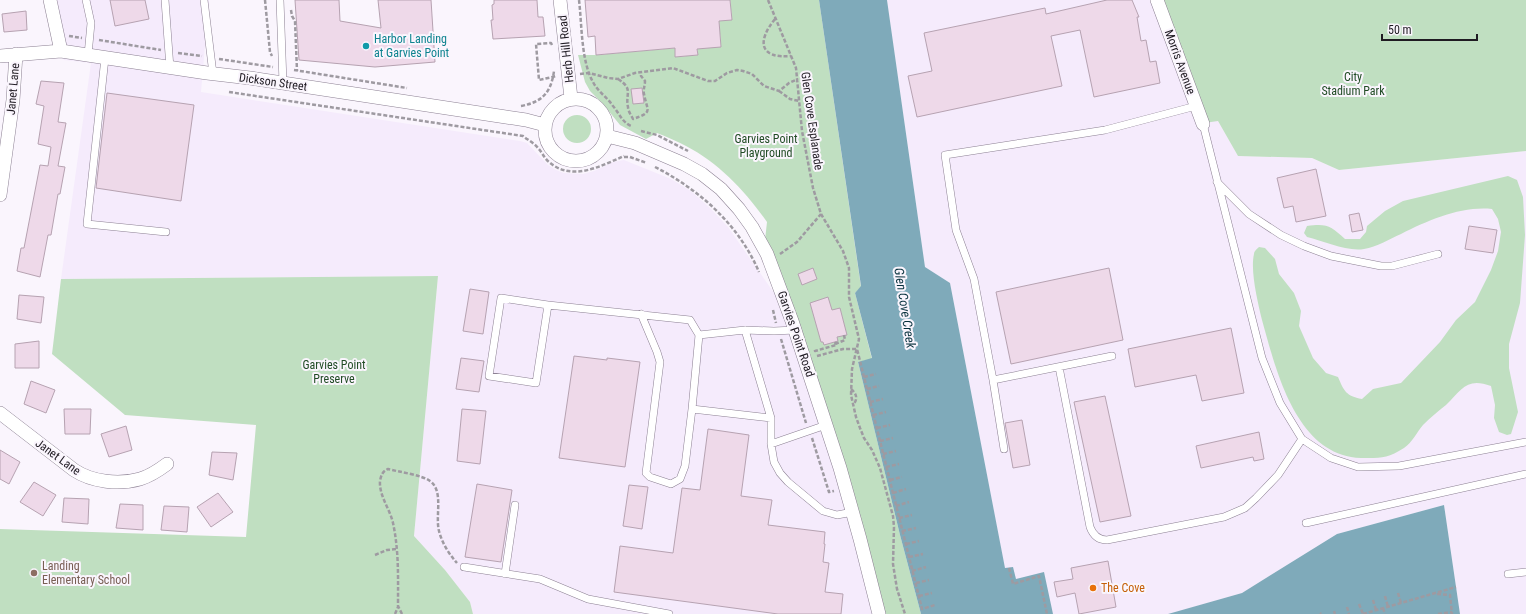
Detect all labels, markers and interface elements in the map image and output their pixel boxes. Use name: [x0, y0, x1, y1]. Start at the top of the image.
street label: Herb Hill Road: [555, 14, 577, 84]
scale bar: [1382, 16, 1477, 42]
text: 50 m: [1388, 23, 1412, 37]
street label: Morris Avenue: [1162, 28, 1198, 97]
place label: Harbor Landing at Garvies Point: [374, 32, 450, 60]
marker: Harbor Landing at Garvies Point: [361, 41, 371, 51]
street label: Janet Lane: [4, 62, 22, 116]
street label: Dickson Street: [238, 70, 308, 94]
park label: City Stadium Park: [1321, 70, 1385, 98]
street label: Glen Cove Esplanade: [798, 71, 826, 171]
park label: Garvies Point Playground: [734, 132, 798, 160]
water label: Glen Cove Creek: [891, 267, 919, 350]
street label: Garvies Point Road: [775, 289, 817, 379]
park label: Garvies Point Preserve: [302, 358, 366, 386]
street label: Janet Lane: [33, 436, 84, 478]
place label: Landing Elementary School: [42, 559, 130, 587]
marker: Landing Elementary School: [29, 568, 39, 578]
place label: The Cove: [1101, 581, 1145, 595]
marker: The Cove: [1088, 583, 1098, 593]

